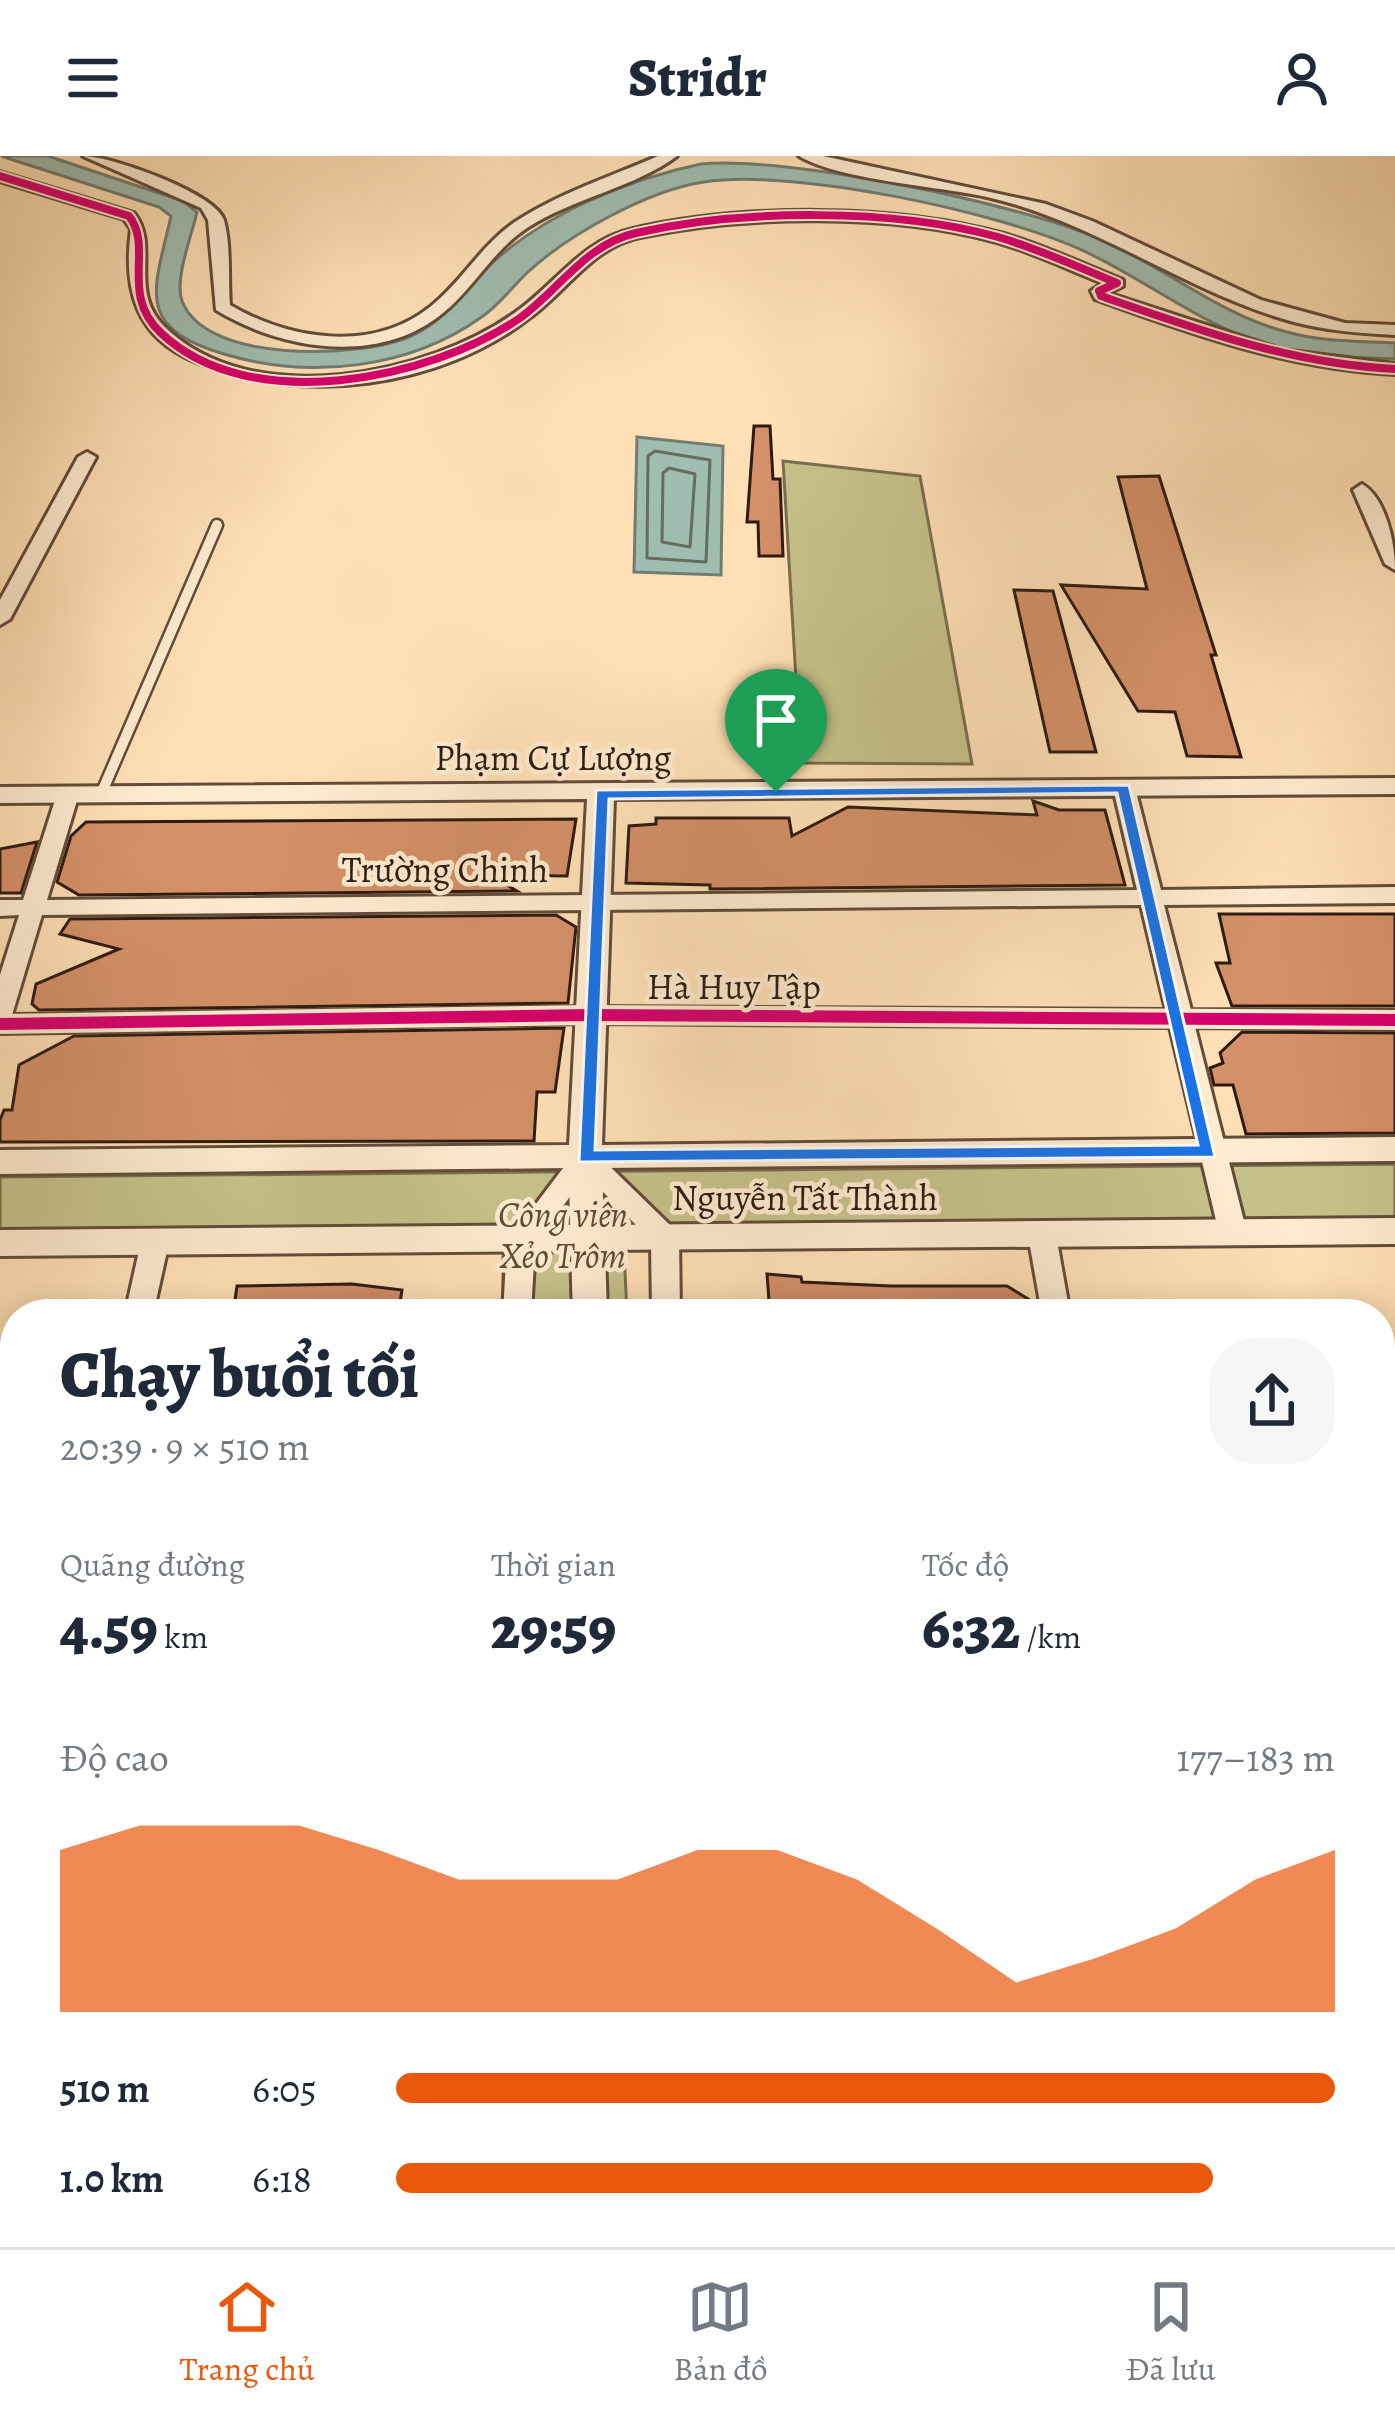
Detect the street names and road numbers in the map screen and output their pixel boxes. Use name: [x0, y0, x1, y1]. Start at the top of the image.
street label: Phạm Cự Lượng: [435, 733, 671, 782]
street label: Trường Chinh: [342, 845, 548, 894]
street label: Hà Huy Tập: [647, 962, 821, 1011]
street label: Nguyễn Tất Thành: [672, 1173, 938, 1222]

